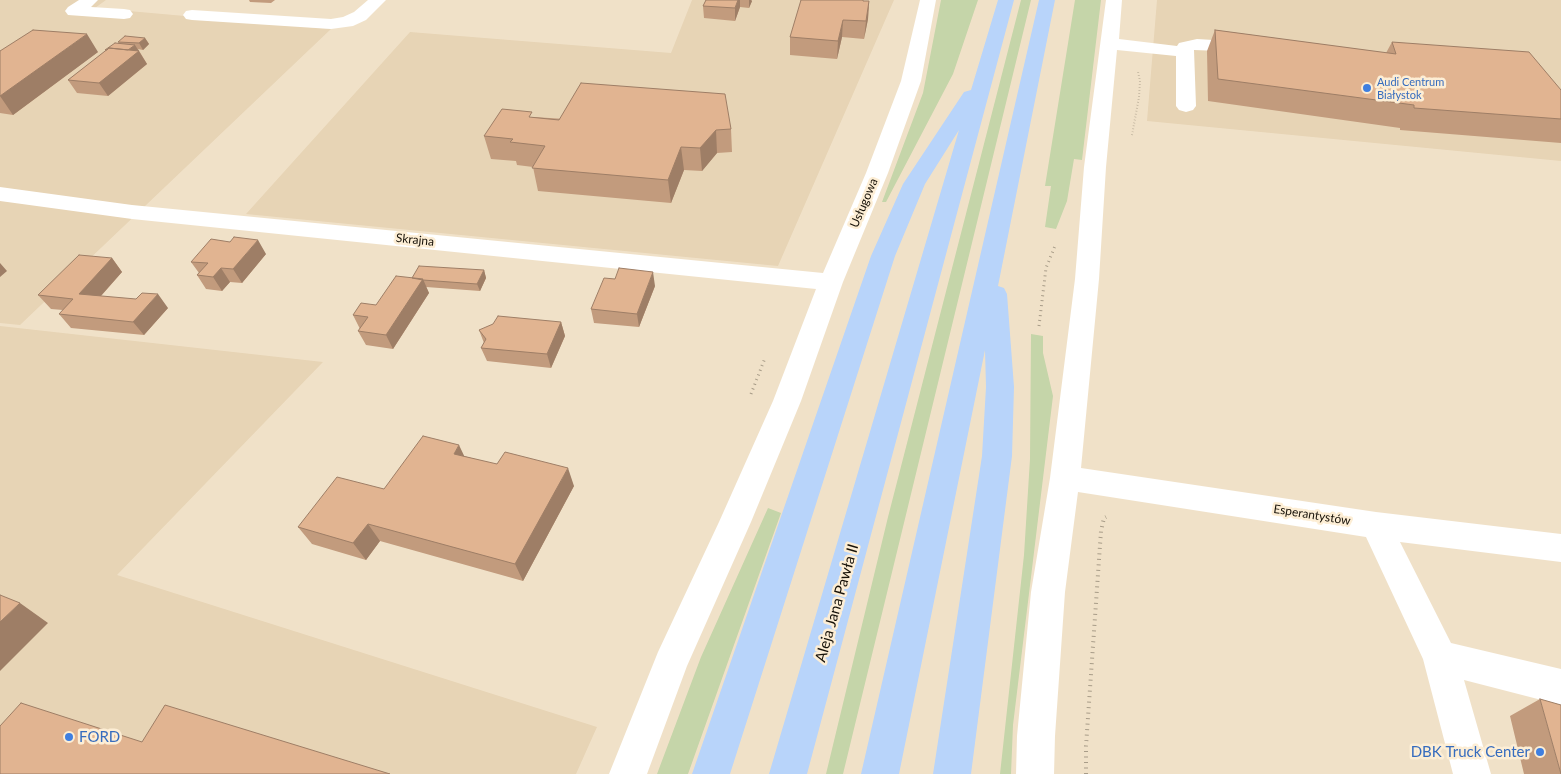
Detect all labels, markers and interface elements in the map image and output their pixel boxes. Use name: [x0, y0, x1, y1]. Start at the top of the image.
place label: Audi Centrum Białystok: [1377, 75, 1444, 101]
marker: Audi Centrum Białystok: [1361, 82, 1373, 94]
street label: Usługowa: [847, 176, 881, 230]
street label: Skrajna: [395, 231, 435, 249]
street label: Esperantystów: [1272, 502, 1352, 528]
street label: Aleja Jana Pawła II: [812, 542, 862, 664]
place label: FORD: [79, 728, 120, 746]
marker: FORD: [63, 731, 75, 743]
place label: DBK Truck Center: [1411, 743, 1530, 761]
marker: DBK Truck Center: [1534, 746, 1546, 758]

